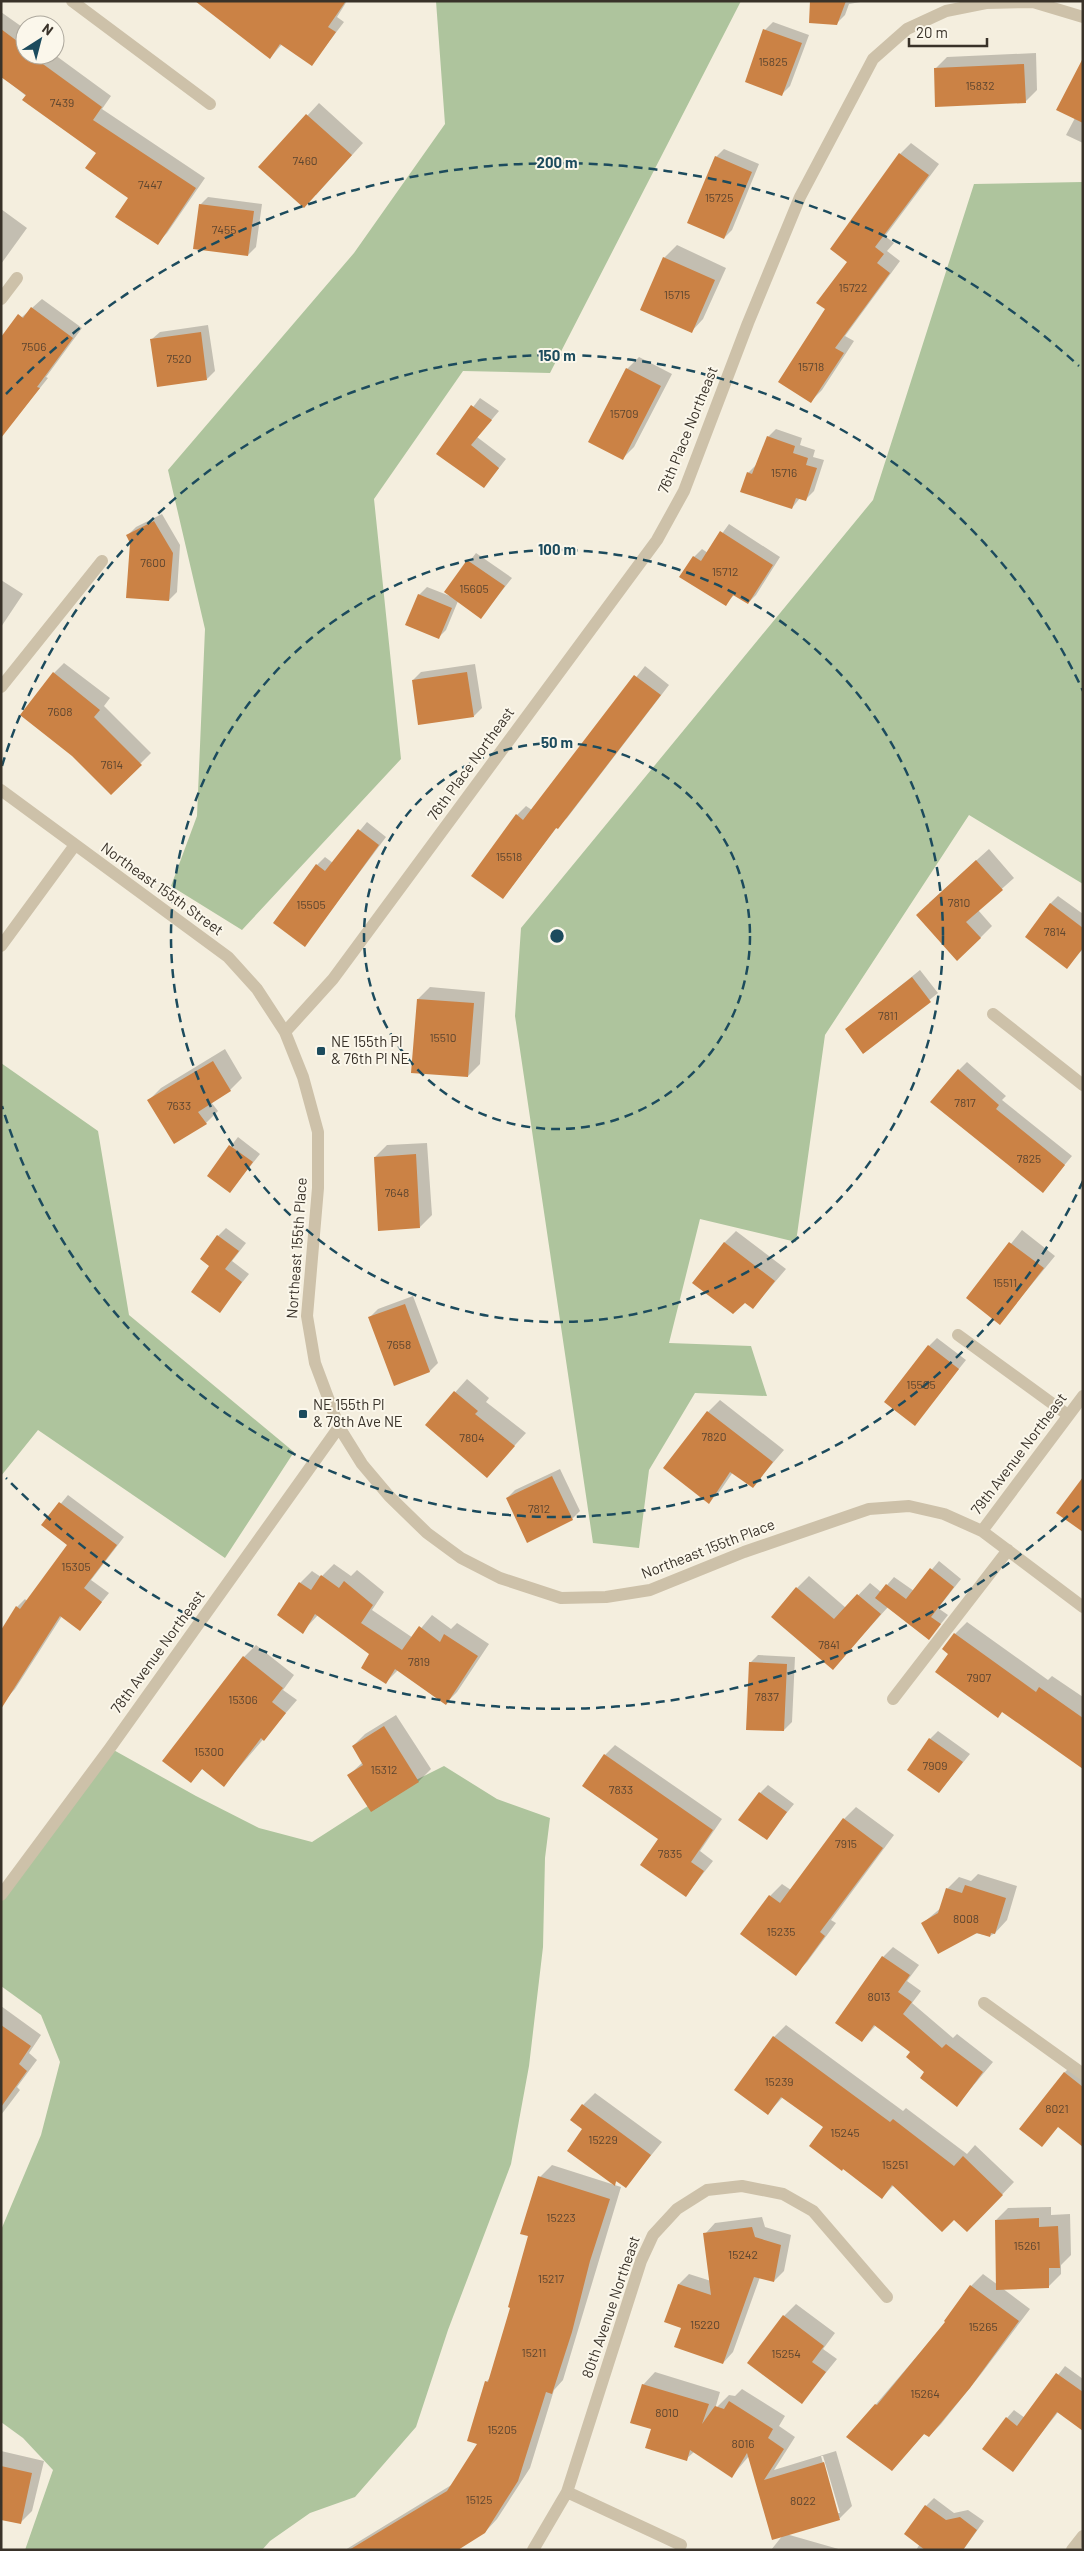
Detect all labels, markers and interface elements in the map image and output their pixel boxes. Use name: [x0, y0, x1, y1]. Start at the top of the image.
north arrow: [15, 15, 65, 65]
scale bar: [909, 15, 986, 47]
text: N: [39, 19, 57, 39]
text: 20 m: [916, 23, 948, 41]
house number: 15825: [758, 54, 788, 68]
house number: 15832: [965, 78, 995, 92]
house number: 7439: [50, 95, 74, 109]
house number: 7460: [292, 153, 318, 167]
text: 200 m: [536, 153, 578, 171]
house number: 7447: [138, 177, 162, 191]
house number: 15725: [705, 190, 733, 204]
house number: 7455: [212, 222, 236, 236]
house number: 15722: [839, 280, 867, 294]
house number: 15715: [664, 287, 690, 301]
house number: 7506: [22, 339, 46, 353]
text: 150 m: [538, 346, 576, 364]
house number: 7520: [166, 351, 192, 365]
house number: 15718: [798, 359, 824, 373]
street label: 76th Place Northeast: [653, 363, 721, 496]
house number: 15709: [609, 406, 639, 420]
house number: 15716: [771, 465, 797, 479]
text: 100 m: [538, 540, 576, 558]
house number: 7600: [140, 555, 166, 569]
house number: 15712: [712, 564, 738, 578]
house number: 15605: [459, 581, 489, 595]
street label: 76th Place Northeast: [423, 703, 517, 824]
house number: 7608: [48, 704, 72, 718]
text: 50 m: [541, 733, 573, 751]
house number: 7614: [101, 757, 123, 771]
street label: Northeast 155th Street: [98, 838, 227, 939]
house number: 15518: [496, 849, 522, 863]
house number: 7810: [948, 895, 970, 909]
house number: 15505: [296, 897, 326, 911]
house number: 7814: [1044, 924, 1066, 938]
centre of rings: [548, 927, 566, 945]
house number: 7811: [878, 1008, 898, 1022]
house number: 15510: [429, 1030, 457, 1044]
place label: NE 155th Pl & 76th Pl NE: [331, 1032, 410, 1067]
marker: NE 155th Pl & 76th Pl NE: [315, 1045, 327, 1057]
house number: 7817: [954, 1095, 976, 1109]
house number: 7633: [167, 1098, 191, 1112]
house number: 7825: [1017, 1151, 1041, 1165]
street label: Northeast 155th Place: [282, 1177, 310, 1319]
house number: 7648: [385, 1185, 409, 1199]
house number: 15511: [993, 1275, 1017, 1289]
house number: 7658: [387, 1337, 411, 1351]
house number: 15505: [906, 1377, 936, 1391]
street label: 79th Avenue Northeast: [967, 1389, 1070, 1518]
place label: NE 155th Pl & 78th Ave NE: [313, 1395, 403, 1430]
marker: NE 155th Pl & 78th Ave NE: [297, 1408, 309, 1420]
house number: 7820: [701, 1429, 727, 1443]
house number: 7804: [459, 1430, 485, 1444]
house number: 7812: [528, 1501, 550, 1515]
street label: Northeast 155th Place: [638, 1514, 777, 1582]
house number: 15305: [61, 1559, 91, 1573]
street label: 78th Avenue Northeast: [106, 1586, 208, 1716]
house number: 7841: [818, 1637, 840, 1651]
house number: 7819: [408, 1654, 430, 1668]
house number: 7907: [967, 1670, 992, 1684]
house number: 7837: [755, 1689, 779, 1703]
house number: 15306: [228, 1692, 258, 1706]
house number: 15300: [194, 1744, 224, 1758]
house number: 7909: [923, 1758, 947, 1772]
house number: 15312: [370, 1762, 398, 1776]
house number: 7833: [609, 1782, 633, 1796]
house number: 7915: [835, 1836, 857, 1850]
house number: 7835: [658, 1846, 682, 1860]
house number: 8008: [953, 1911, 979, 1925]
house number: 15235: [766, 1924, 796, 1938]
house number: 8013: [867, 1989, 891, 2003]
house number: 15239: [764, 2074, 794, 2088]
house number: 8021: [1045, 2101, 1069, 2115]
house number: 15245: [830, 2125, 860, 2139]
house number: 15229: [588, 2132, 618, 2146]
house number: 15251: [882, 2157, 908, 2171]
house number: 15223: [546, 2210, 576, 2224]
street label: 80th Avenue Northeast: [577, 2233, 643, 2380]
house number: 15261: [1014, 2238, 1040, 2252]
house number: 15242: [728, 2247, 758, 2261]
house number: 15217: [538, 2271, 565, 2285]
house number: 15220: [690, 2317, 720, 2331]
house number: 15265: [968, 2319, 998, 2333]
house number: 15211: [521, 2345, 547, 2359]
house number: 15254: [771, 2346, 801, 2360]
house number: 15264: [910, 2386, 940, 2400]
house number: 8010: [655, 2405, 679, 2419]
house number: 15205: [487, 2422, 517, 2436]
house number: 8016: [731, 2436, 755, 2450]
house number: 15125: [466, 2492, 492, 2506]
house number: 8022: [790, 2493, 816, 2507]

